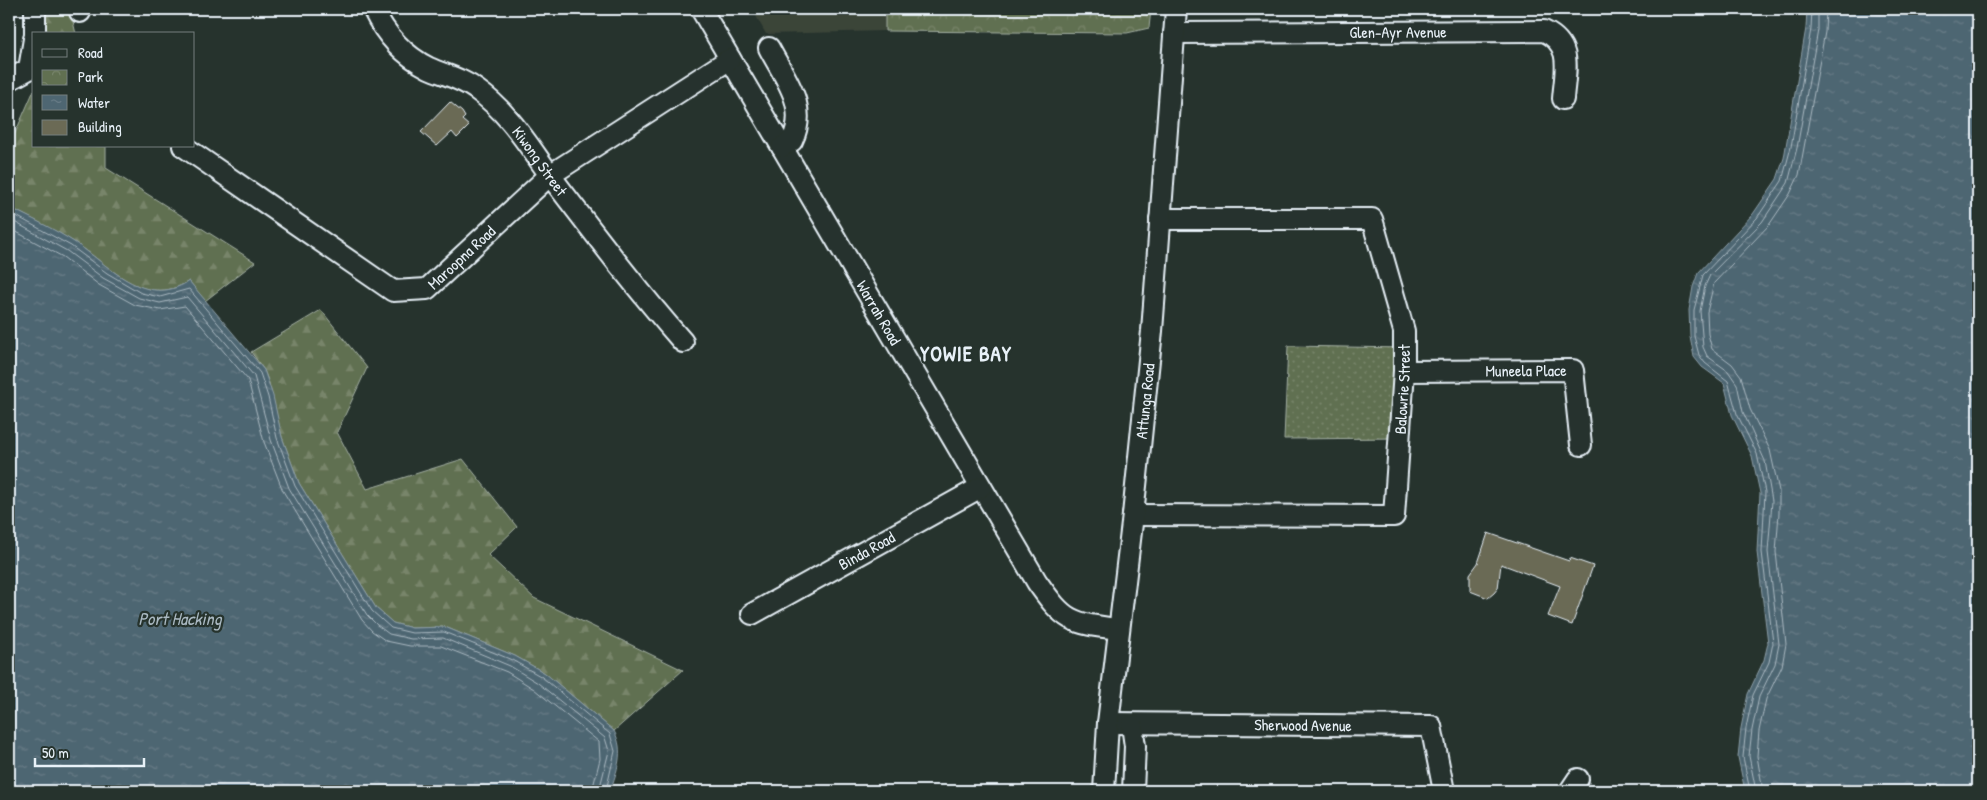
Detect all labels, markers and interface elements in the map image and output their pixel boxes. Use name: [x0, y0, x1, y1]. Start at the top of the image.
street label: Glen-Ayr Avenue: [1349, 21, 1447, 43]
legend: [32, 32, 195, 148]
text: Road: [78, 42, 103, 63]
text: Park: [78, 66, 103, 87]
text: Water: [78, 92, 110, 113]
text: Building: [78, 116, 122, 137]
street label: Kiwong Street: [507, 121, 573, 201]
street label: Maroopna Road: [423, 220, 500, 294]
street label: Warrah Road: [851, 276, 907, 349]
district label: YOWIE BAY: [920, 339, 1012, 368]
street label: Balowrie Street: [1389, 344, 1415, 435]
street label: Muneela Place: [1485, 359, 1567, 382]
street label: Attunga Road: [1130, 362, 1160, 440]
street label: Binda Road: [834, 526, 899, 575]
water label: Port Hacking: [138, 606, 223, 631]
street label: Sherwood Avenue: [1254, 713, 1352, 736]
scale bar: [35, 735, 144, 767]
text: 50 m: [42, 742, 69, 763]

